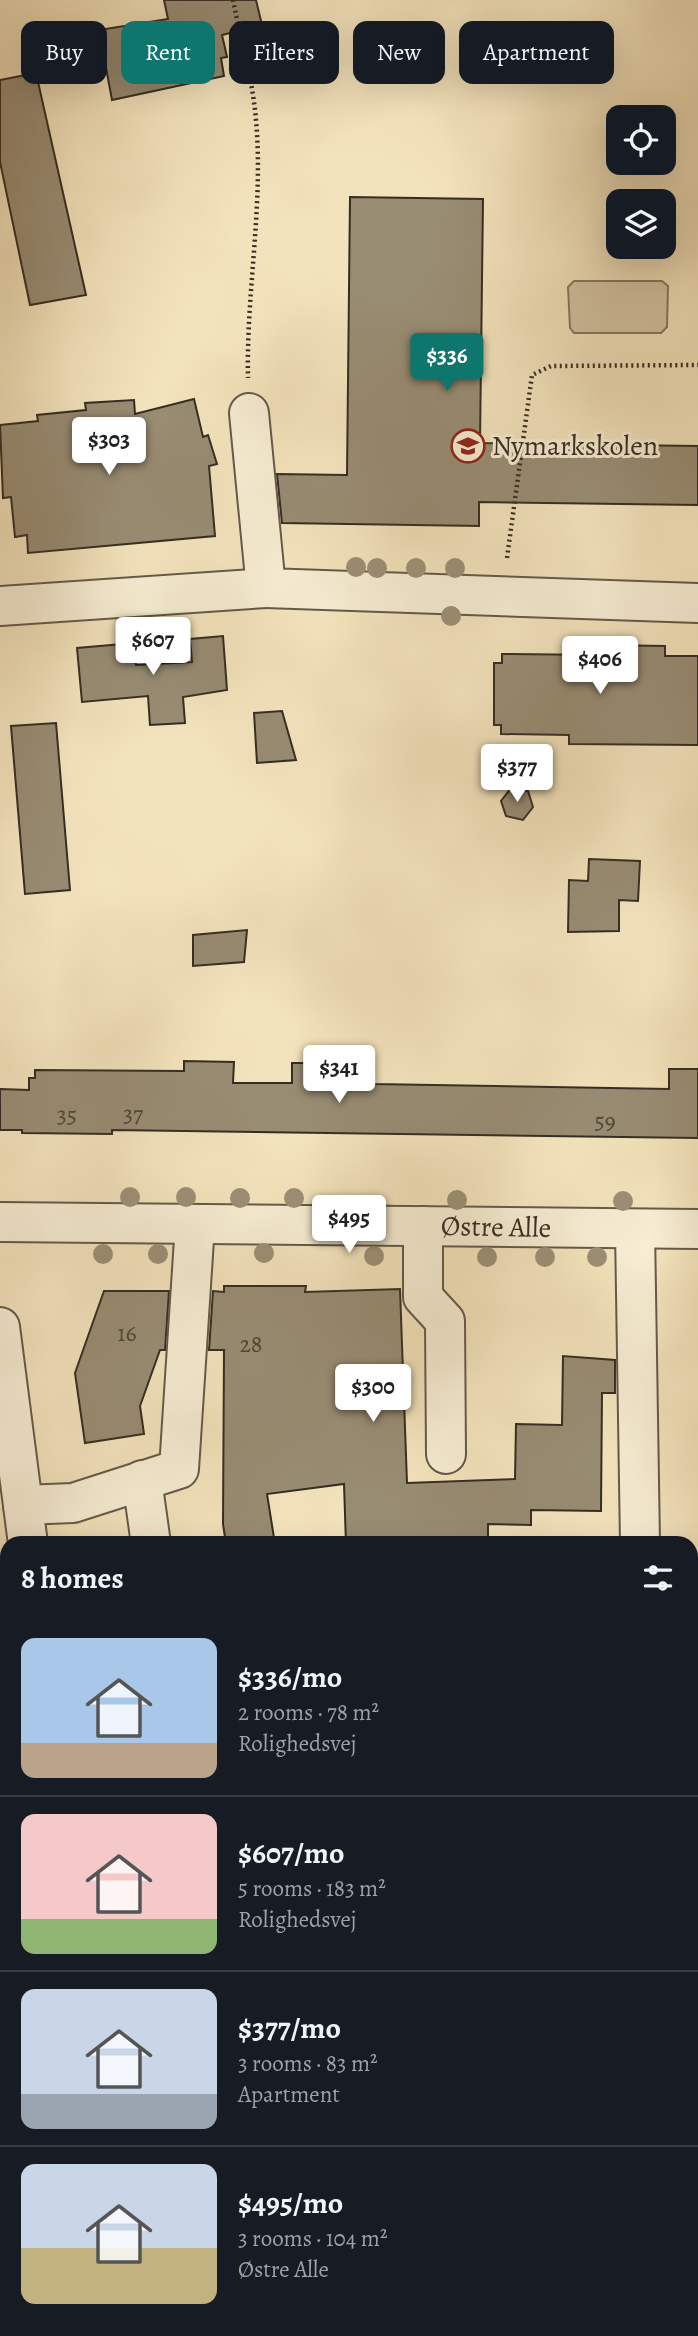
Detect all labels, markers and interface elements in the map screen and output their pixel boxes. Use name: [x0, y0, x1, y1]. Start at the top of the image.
chip: Buy: [21, 21, 107, 84]
chip: Rent: [121, 21, 215, 84]
chip: Filters: [229, 21, 339, 84]
chip: New: [353, 21, 445, 84]
chip: Apartment: [459, 21, 614, 84]
map controls: [606, 105, 676, 259]
button: locate: [606, 105, 676, 175]
button: layers: [606, 189, 676, 259]
pin: $336: [406, 334, 488, 393]
text: $336: [426, 340, 468, 371]
pin: $303: [68, 418, 150, 477]
text: $303: [88, 424, 130, 455]
school or university icon: Nymarkskolen: [449, 427, 487, 465]
place label: Nymarkskolen: [492, 427, 658, 465]
pin: $607: [112, 618, 194, 677]
text: $607: [132, 624, 174, 655]
pin: $406: [559, 636, 641, 696]
text: $406: [578, 643, 622, 674]
pin: $377: [476, 744, 558, 804]
text: $377: [497, 751, 537, 782]
pin: $341: [298, 1046, 380, 1105]
text: $341: [319, 1052, 359, 1083]
house number: 37: [123, 1098, 144, 1130]
house number: 35: [57, 1099, 77, 1131]
house number: 59: [594, 1105, 616, 1137]
pin: $495: [308, 1196, 390, 1255]
text: $495: [328, 1202, 370, 1233]
street label: Østre Alle: [440, 1207, 552, 1247]
house number: 16: [117, 1317, 137, 1349]
house number: 28: [239, 1328, 263, 1360]
pin: $300: [332, 1364, 414, 1424]
text: $300: [351, 1371, 395, 1402]
text: 8 homes: [21, 1558, 124, 1598]
icon: filters: [639, 1559, 677, 1597]
text: $336/mo: [238, 1657, 342, 1697]
icon: home: [77, 1666, 161, 1750]
text: 2 rooms · 78 m²: [238, 1697, 379, 1728]
text: Rolighedsvej: [238, 1728, 357, 1759]
text: $607/mo: [238, 1833, 344, 1873]
icon: home: [77, 1842, 161, 1926]
text: 5 rooms · 183 m²: [238, 1873, 386, 1904]
text: Rolighedsvej: [238, 1904, 357, 1935]
text: $377/mo: [238, 2008, 341, 2048]
icon: home: [77, 2017, 161, 2101]
text: 3 rooms · 83 m²: [238, 2048, 378, 2079]
text: Apartment: [238, 2079, 340, 2110]
text: $495/mo: [238, 2183, 343, 2223]
icon: home: [77, 2192, 161, 2276]
text: 3 rooms · 104 m²: [238, 2223, 387, 2254]
text: Østre Alle: [238, 2254, 329, 2285]

